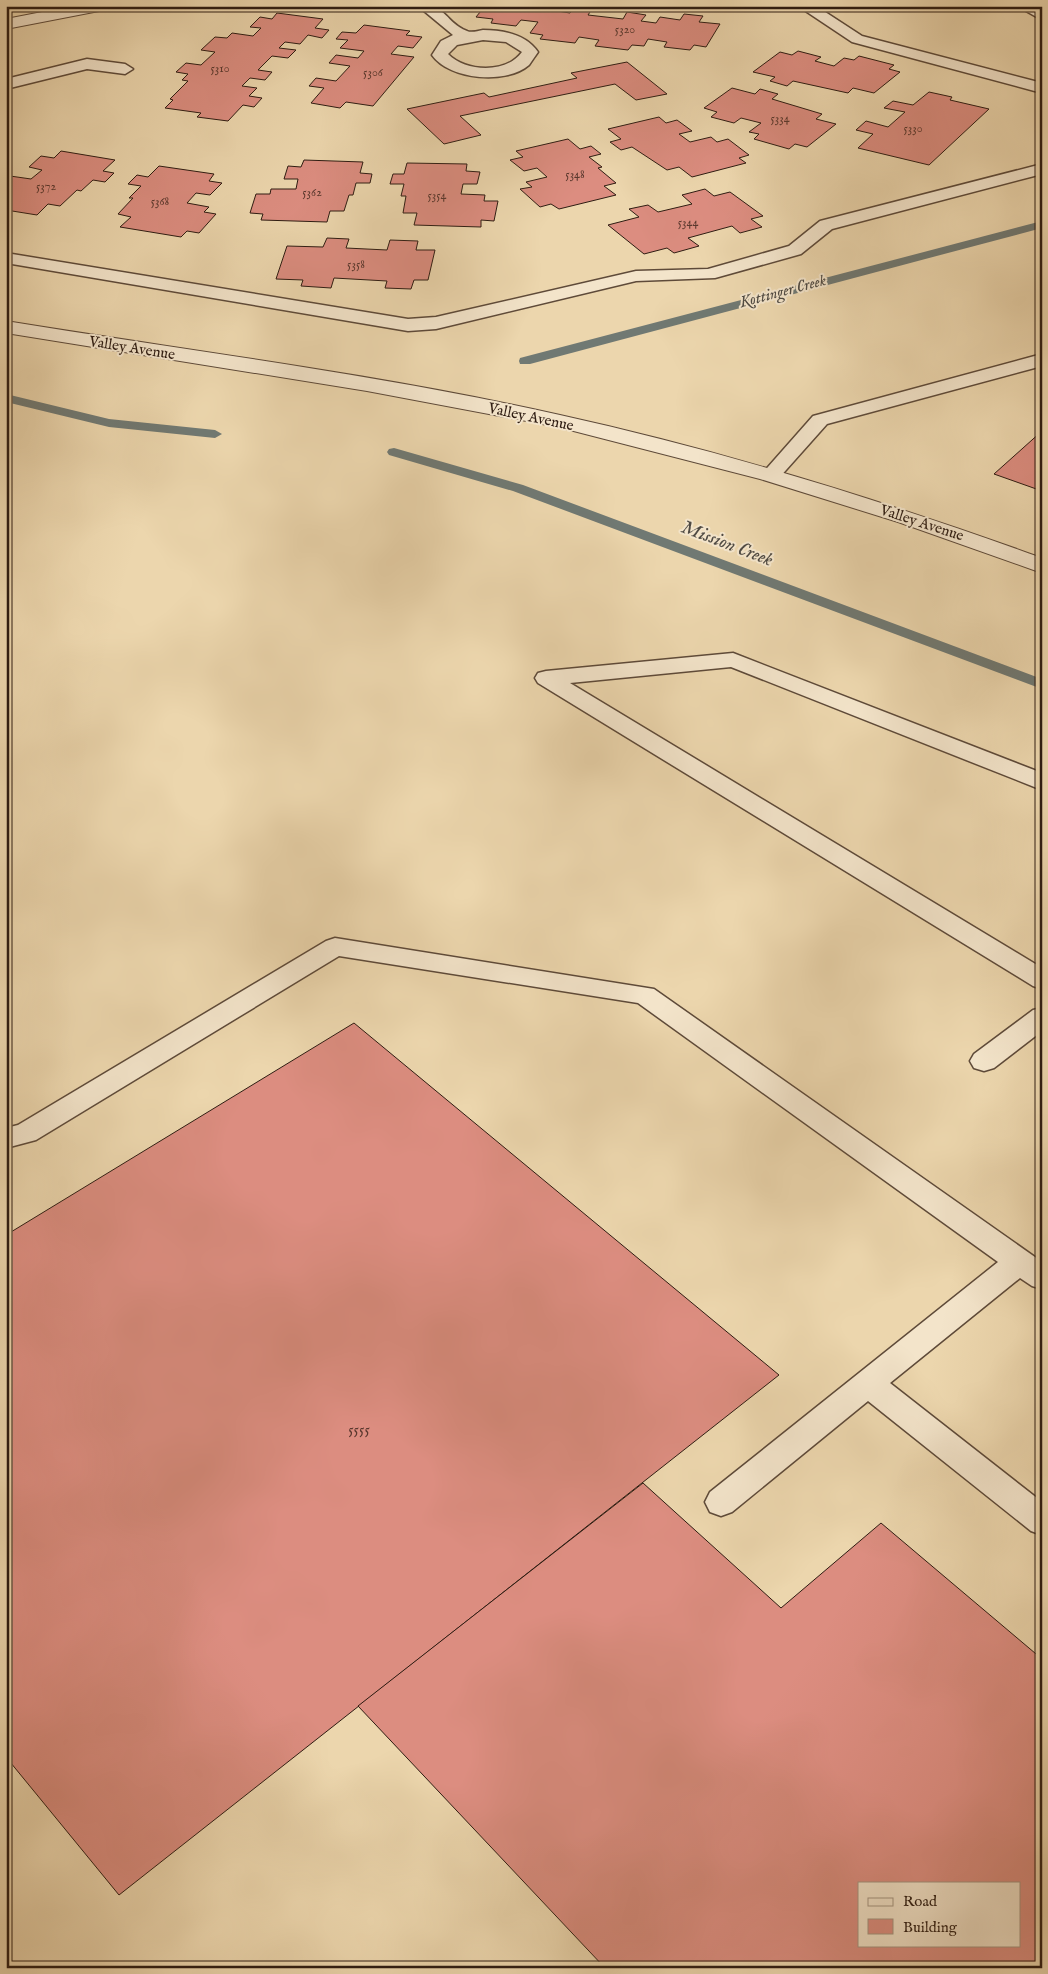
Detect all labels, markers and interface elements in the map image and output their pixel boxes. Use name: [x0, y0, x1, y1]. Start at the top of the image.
house number: 5320: [615, 22, 635, 37]
house number: 5310: [210, 61, 230, 76]
house number: 5306: [363, 65, 384, 80]
house number: 5334: [770, 111, 790, 126]
house number: 5330: [903, 121, 923, 136]
house number: 5348: [565, 167, 585, 182]
house number: 5372: [36, 179, 56, 194]
house number: 5362: [302, 185, 322, 200]
house number: 5354: [427, 188, 447, 203]
house number: 5368: [151, 194, 170, 209]
house number: 5344: [678, 215, 698, 230]
house number: 5358: [347, 257, 365, 272]
water label: Kottinger Creek: [737, 271, 829, 313]
street label: Valley Avenue: [87, 332, 176, 364]
street label: Valley Avenue: [486, 398, 576, 435]
street label: Valley Avenue: [877, 500, 966, 545]
water label: Mission Creek: [678, 516, 777, 573]
house number: 5555: [348, 1420, 370, 1439]
legend: [858, 1882, 1020, 1946]
text: Road: [903, 1892, 938, 1911]
text: Building: [903, 1918, 958, 1937]

